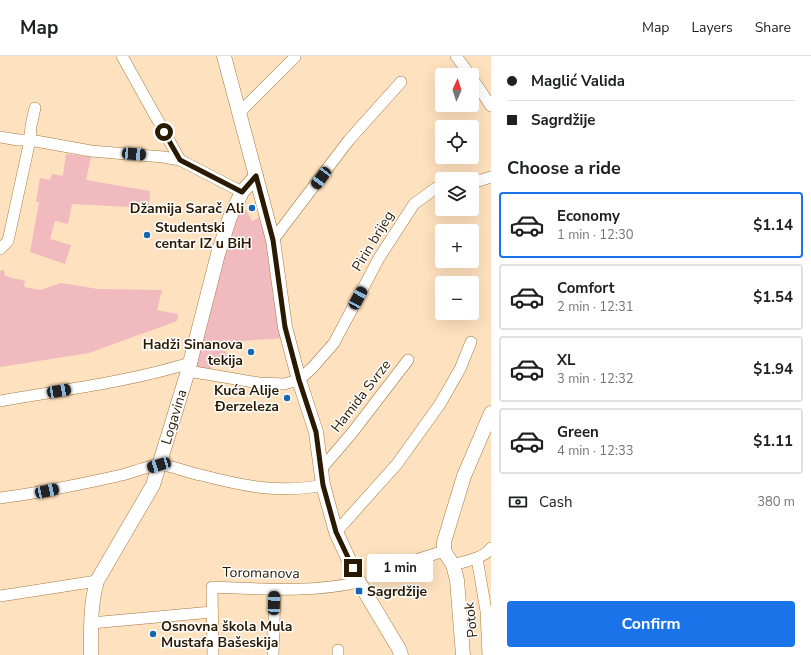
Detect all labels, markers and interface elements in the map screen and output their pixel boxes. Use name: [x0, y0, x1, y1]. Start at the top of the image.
text: Map: [20, 15, 58, 41]
text: Map: [642, 18, 669, 37]
text: Layers: [691, 18, 733, 37]
text: Share: [755, 18, 791, 37]
north arrow: [435, 68, 479, 112]
map controls: [435, 68, 479, 320]
text: Maglić Valida: [531, 71, 625, 91]
text: Sagrdžije: [531, 110, 595, 130]
button: locate: [435, 120, 479, 164]
route start: [155, 123, 173, 141]
car: [122, 147, 146, 161]
text: Choose a ride: [507, 156, 621, 180]
car: [309, 165, 333, 191]
button: layers: [435, 172, 479, 216]
place label: Džamija Sarač Ali: [130, 199, 244, 218]
marker: Džamija Sarač Ali: [247, 203, 257, 213]
text: Economy: [557, 206, 620, 226]
street label: Pirin brijeg: [348, 207, 398, 275]
icon: car: [509, 207, 545, 243]
text: $1.14: [753, 215, 793, 235]
place label: Studentski centar IZ u BiH: [155, 218, 252, 253]
button: +: [435, 224, 479, 268]
text: 1 min · 12:30: [557, 226, 633, 244]
marker: Studentski centar IZ u BiH: [142, 230, 152, 240]
button: −: [435, 276, 479, 320]
text: Comfort: [557, 278, 614, 298]
icon: car: [509, 279, 545, 315]
car: [347, 285, 369, 311]
text: $1.54: [753, 287, 793, 307]
text: 2 min · 12:31: [557, 298, 633, 316]
place label: Hadži Sinanova tekija: [143, 335, 243, 370]
marker: Hadži Sinanova tekija: [246, 347, 256, 357]
text: XL: [557, 350, 576, 370]
icon: car: [509, 351, 545, 387]
street label: Hamida Svrze: [327, 356, 395, 436]
text: $1.94: [753, 359, 793, 379]
text: 3 min · 12:32: [557, 370, 633, 388]
place label: Kuća Alije Đerzeleza: [214, 381, 279, 416]
car: [46, 383, 72, 399]
street label: Logavina: [157, 387, 191, 447]
marker: Kuća Alije Đerzeleza: [282, 393, 292, 403]
text: Green: [557, 422, 599, 442]
icon: car: [509, 423, 545, 459]
text: $1.11: [753, 431, 793, 451]
text: 4 min · 12:33: [557, 442, 633, 460]
car: [146, 456, 172, 474]
car: [34, 483, 60, 499]
icon: cash: [507, 491, 529, 513]
text: Cash: [539, 492, 573, 512]
text: 380 m: [757, 493, 795, 511]
callout: 1 min: [367, 554, 433, 582]
route end: [344, 559, 362, 577]
text: 1 min: [383, 559, 417, 577]
street label: Toromanova: [222, 563, 300, 583]
place label: Sagrdžije: [367, 582, 428, 601]
marker: Sagrdžije: [354, 586, 364, 596]
car: [268, 591, 280, 615]
street label: Potok: [460, 600, 482, 639]
button: Confirm: [507, 601, 795, 647]
place label: Osnovna škola Mula Mustafa Bašeskija: [161, 617, 293, 652]
marker: Osnovna škola Mula Mustafa Bašeskija: [148, 629, 158, 639]

